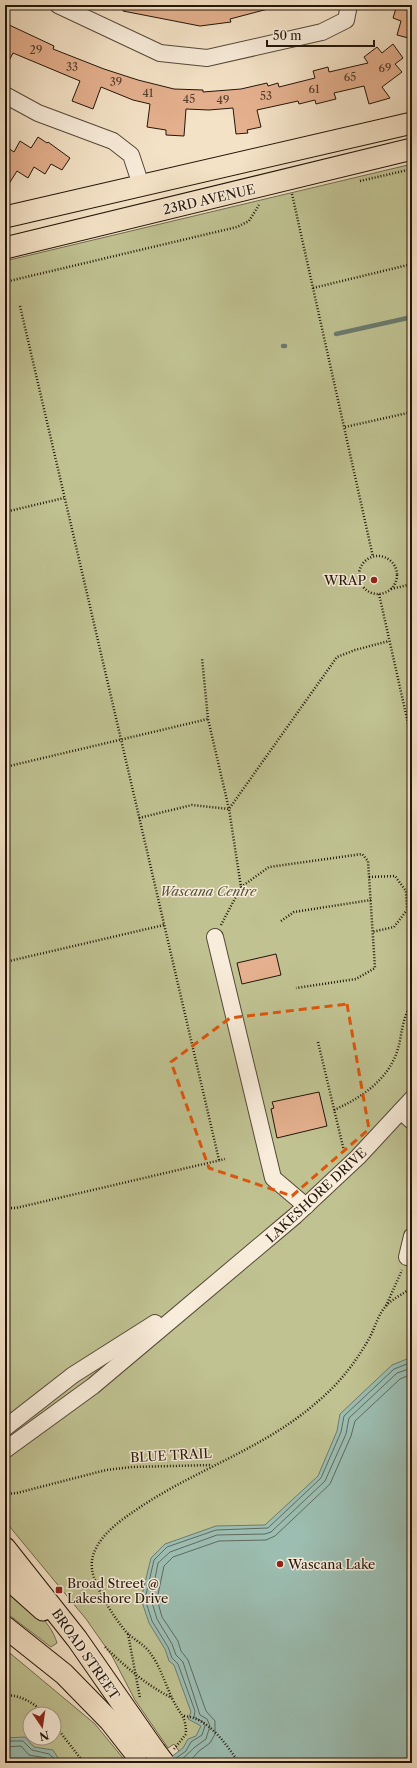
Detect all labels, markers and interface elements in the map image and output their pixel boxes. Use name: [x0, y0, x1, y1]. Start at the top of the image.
scale bar: [267, 22, 374, 48]
text: 50 m: [273, 28, 302, 43]
house number: 29: [30, 43, 42, 57]
house number: 33: [66, 60, 78, 74]
house number: 69: [379, 61, 391, 75]
house number: 65: [344, 70, 356, 84]
house number: 39: [110, 75, 122, 89]
house number: 61: [308, 82, 320, 96]
house number: 41: [143, 86, 154, 100]
house number: 53: [260, 89, 272, 103]
house number: 45: [183, 92, 195, 106]
house number: 49: [217, 93, 229, 107]
street label: 23RD AVENUE: [161, 181, 257, 217]
place label: WRAP: [323, 572, 366, 588]
marker: WRAP: [369, 575, 379, 585]
park label: Wascana Centre: [160, 883, 257, 899]
street label: LAKESHORE DRIVE: [262, 1144, 370, 1246]
street label: BLUE TRAIL: [130, 1445, 213, 1465]
place label: Wascana Lake: [287, 1556, 375, 1572]
marker: Wascana Lake: [275, 1559, 285, 1569]
place label: Broad Street @ Lakeshore Drive: [67, 1575, 168, 1606]
marker: Broad Street @ Lakeshore Drive: [54, 1585, 64, 1595]
street label: BROAD STREET: [49, 1606, 123, 1703]
north arrow: [22, 1706, 62, 1746]
text: N: [38, 1728, 50, 1744]

